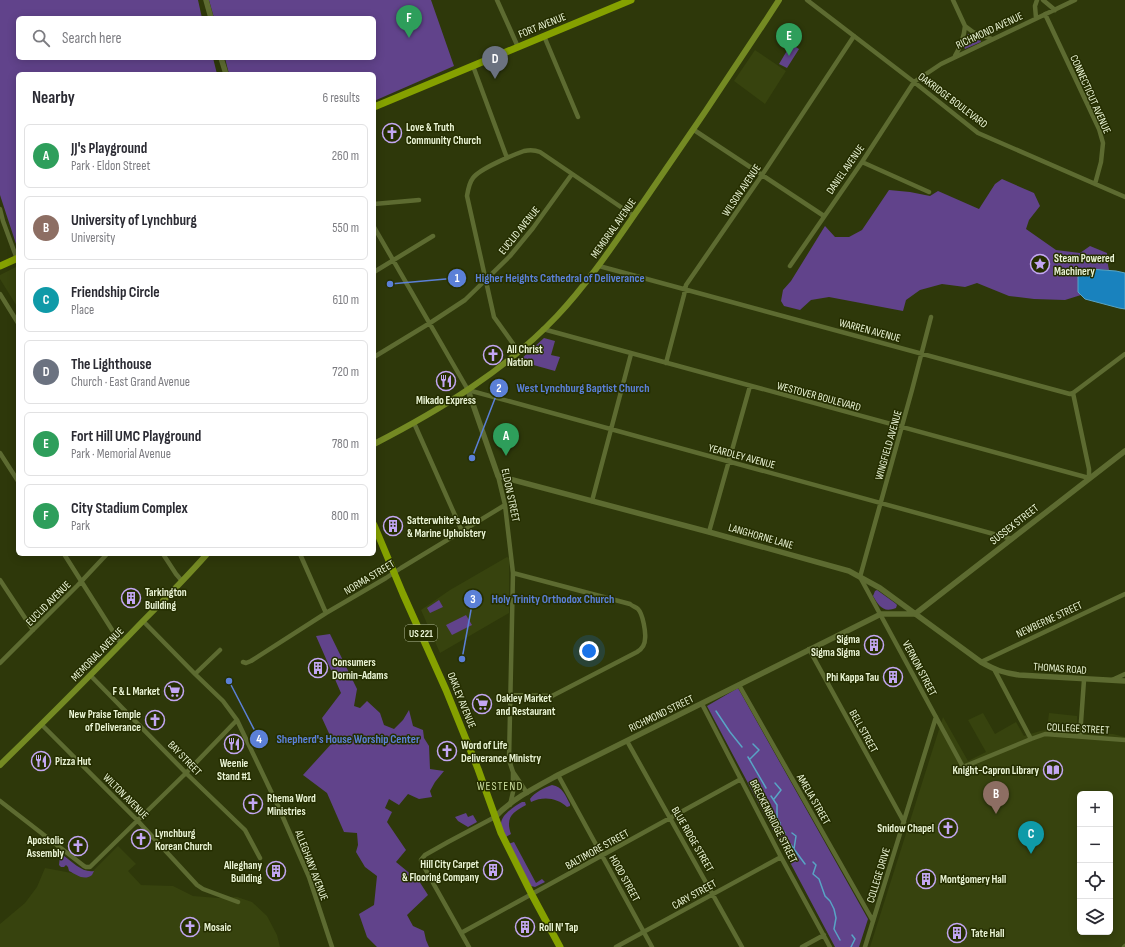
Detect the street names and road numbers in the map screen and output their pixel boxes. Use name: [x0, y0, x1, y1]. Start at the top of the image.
street label: RICHMOND AVENUE: [954, 9, 1025, 52]
street label: FORT AVENUE: [516, 10, 568, 41]
street label: CONNECTICUT AVENUE: [1067, 53, 1114, 136]
street label: OAKRIDGE BOULEVARD: [915, 70, 990, 131]
street label: DANIEL AVENUE: [824, 142, 867, 197]
street label: WILSON AVENUE: [719, 162, 764, 219]
street label: MEMORIAL AVENUE: [588, 196, 639, 261]
street label: EUCLID AVENUE: [496, 204, 543, 257]
street label: WARREN AVENUE: [838, 316, 902, 345]
street label: WESTOVER BOULEVARD: [775, 379, 862, 414]
street label: WINGFIELD AVENUE: [872, 409, 905, 482]
street label: YEARDLEY AVENUE: [707, 441, 777, 472]
street label: ELDON STREET: [498, 467, 523, 524]
street label: SUSSEX STREET: [987, 501, 1042, 547]
street label: LANGHORNE LANE: [727, 521, 795, 552]
street label: NORMA STREET: [342, 557, 397, 598]
street label: EUCLID AVENUE: [23, 578, 74, 629]
street label: NEWBERNE STREET: [1014, 598, 1085, 640]
street label: MEMORIAL AVENUE: [68, 625, 126, 684]
road number: US 221: [405, 625, 437, 641]
street label: VERNON STREET: [900, 638, 940, 699]
street label: THOMAS ROAD: [1033, 660, 1087, 677]
street label: OAKLEY AVENUE: [444, 670, 479, 730]
street label: RICHMOND STREET: [627, 692, 696, 735]
street label: BELL STREET: [846, 708, 881, 755]
street label: COLLEGE STREET: [1046, 720, 1110, 737]
street label: BAY STREET: [165, 738, 205, 779]
street label: WILTON AVENUE: [100, 771, 151, 822]
street label: AMELIA STREET: [793, 771, 834, 827]
street label: BRECKENBRIDGE STREET: [747, 777, 800, 866]
street label: BLUE RIDGE STREET: [669, 804, 717, 874]
street label: BALTIMORE STREET: [563, 826, 632, 872]
street label: ALLEGHANY AVENUE: [292, 827, 331, 902]
street label: COLLEGE DRIVE: [864, 846, 893, 904]
street label: HOOD STREET: [606, 853, 643, 904]
street label: CARY STREET: [670, 877, 719, 912]

